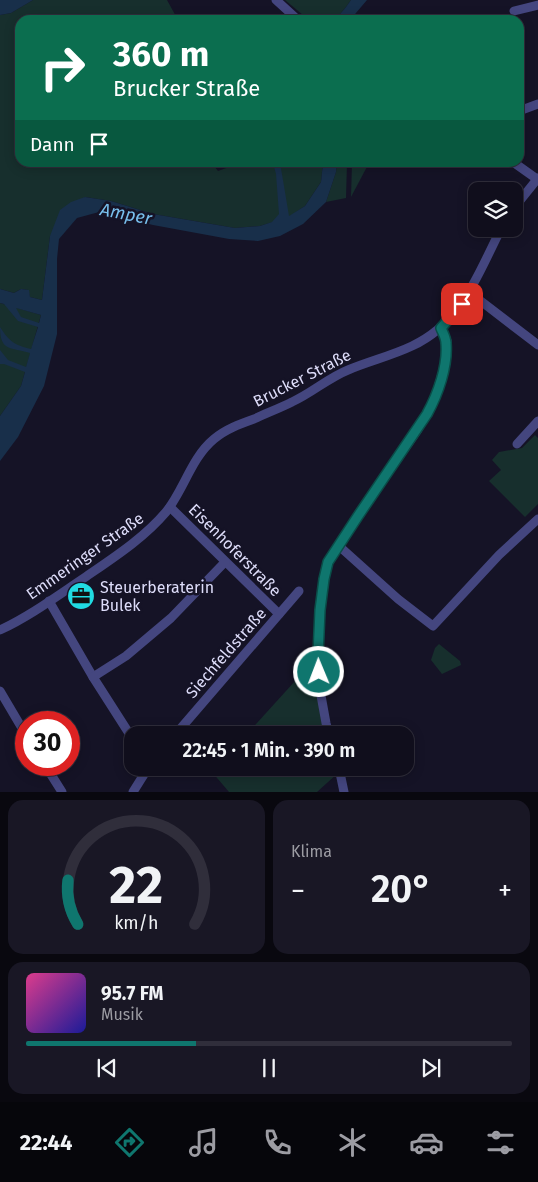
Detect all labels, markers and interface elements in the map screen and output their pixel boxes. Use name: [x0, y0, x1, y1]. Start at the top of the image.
text: 360 m: [113, 33, 209, 75]
icon: right: [30, 35, 95, 100]
text: Brucker Straße: [113, 75, 260, 102]
icon: arrive: [85, 130, 113, 158]
text: Dann: [30, 133, 75, 156]
map controls: [468, 182, 523, 237]
button: layers: [468, 182, 523, 237]
water label: Amper: [97, 198, 155, 230]
pin: [441, 283, 483, 325]
icon: arrive: [448, 290, 476, 318]
street label: Brucker Straße: [250, 345, 354, 411]
street label: Eisenhoferstraße: [185, 500, 285, 600]
street label: Emmeringer Straße: [23, 508, 147, 604]
place label: Steuerberaterin Bulek: [100, 578, 214, 615]
office icon: Steuerberaterin Bulek: [66, 581, 96, 611]
street label: Siechfeldstraße: [182, 604, 270, 702]
position arrow: [292, 645, 344, 697]
speed limit sign: 30: [15, 711, 80, 776]
text: 22:45 · 1 Min. · 390 m: [183, 739, 355, 762]
text: Klima: [291, 842, 332, 861]
text: 22: [110, 854, 163, 917]
text: 20°: [371, 866, 432, 912]
text: −: [291, 874, 305, 907]
text: +: [498, 874, 512, 907]
text: km/h: [114, 912, 159, 934]
text: 95.7 FM: [101, 982, 163, 1005]
text: Musik: [101, 1005, 143, 1024]
icon: previous: [93, 1054, 121, 1082]
icon: pause: [255, 1054, 283, 1082]
icon: next: [417, 1054, 445, 1082]
icon: directions: [112, 1125, 147, 1160]
icon: music: [186, 1125, 221, 1160]
icon: phone: [260, 1125, 295, 1160]
icon: climate: [335, 1125, 370, 1160]
icon: car: [409, 1125, 444, 1160]
icon: filters: [483, 1125, 518, 1160]
text: 22:44: [20, 1129, 72, 1156]

